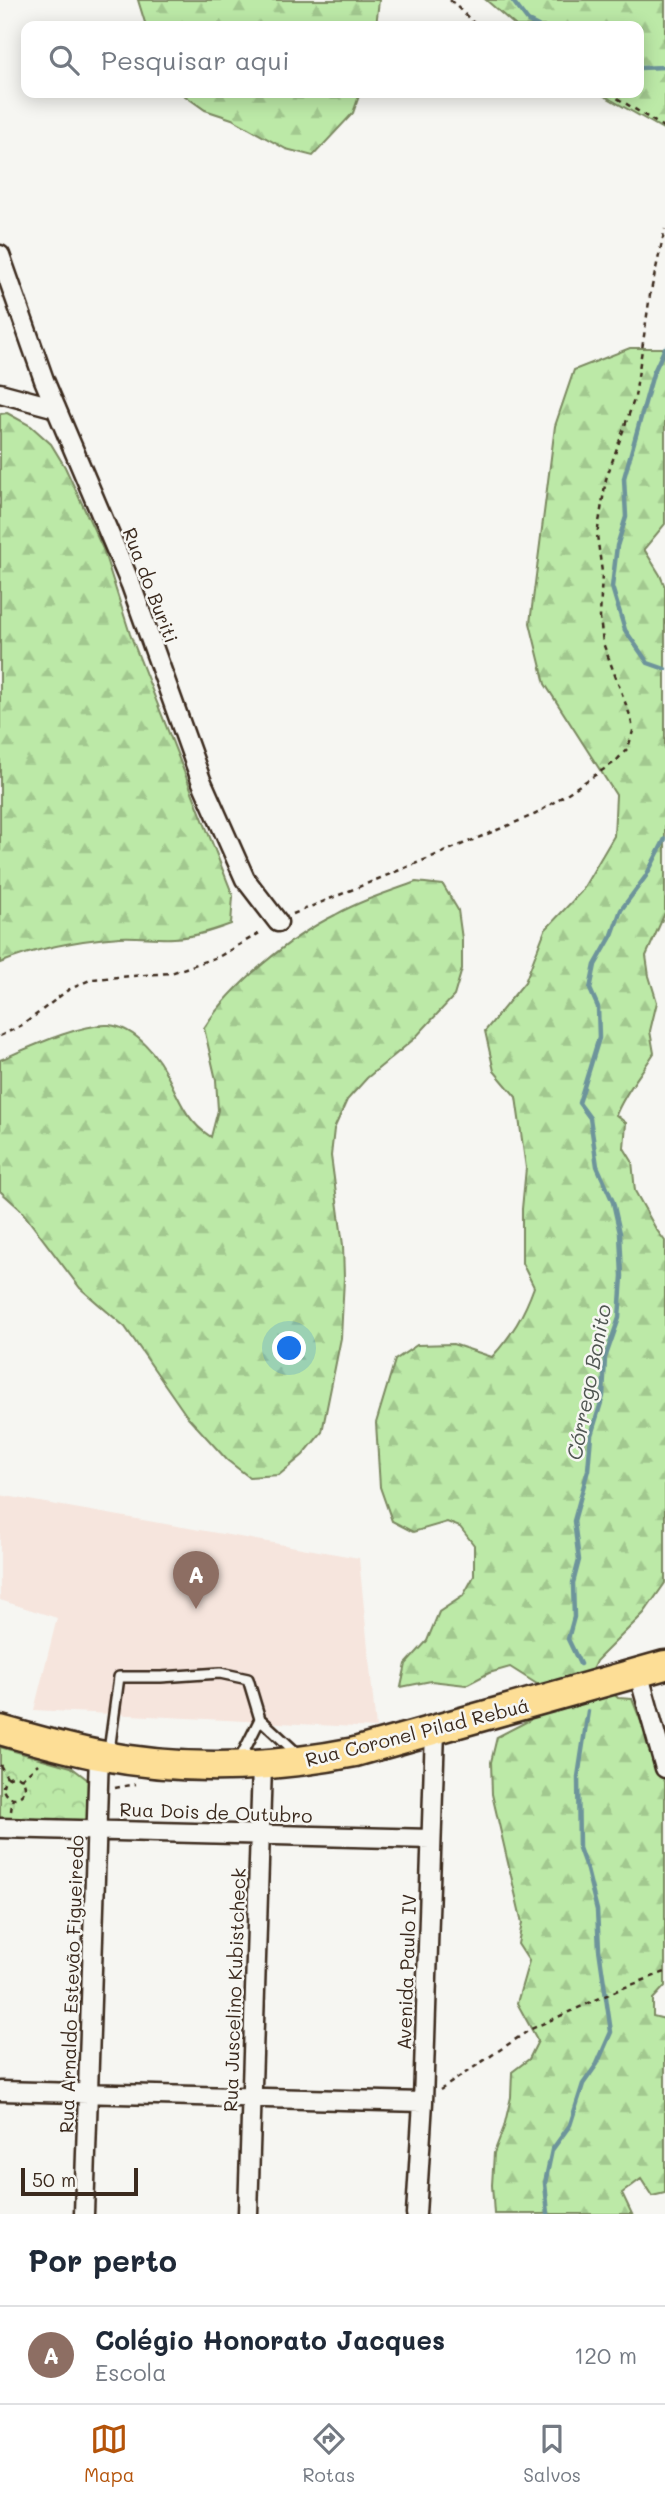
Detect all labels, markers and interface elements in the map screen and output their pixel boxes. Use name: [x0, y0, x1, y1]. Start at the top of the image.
search box: [21, 21, 644, 98]
icon: search: [45, 41, 83, 79]
text: Pesquisar aqui: [101, 43, 290, 77]
street label: Rua do Buriti: [118, 524, 184, 646]
water label: Córrego Bonito: [560, 1302, 616, 1462]
your location: [272, 1331, 306, 1365]
pin: A: [173, 1551, 219, 1609]
street label: Rua Coronel Pilad Rebuá: [303, 1692, 531, 1772]
street label: Rua Dois de Outubro: [119, 1796, 313, 1828]
street label: Rua Arnaldo Estevão Figueiredo: [53, 1834, 89, 2134]
street label: Rua Juscelino Kubistcheck: [217, 1867, 251, 2113]
street label: Avenida Paulo IV: [391, 1894, 421, 2050]
scale bar: [21, 2165, 138, 2197]
text: 50 m: [32, 2167, 76, 2192]
text: Por perto: [28, 2240, 177, 2280]
text: Colégio Honorato Jacques: [95, 2323, 445, 2357]
text: A: [43, 2340, 59, 2370]
text: 120 m: [574, 2340, 637, 2370]
text: Escola: [95, 2357, 167, 2387]
tab: Mapa: [84, 2420, 134, 2487]
tab: Rotas: [302, 2420, 355, 2487]
tab: Salvos: [523, 2420, 581, 2487]

